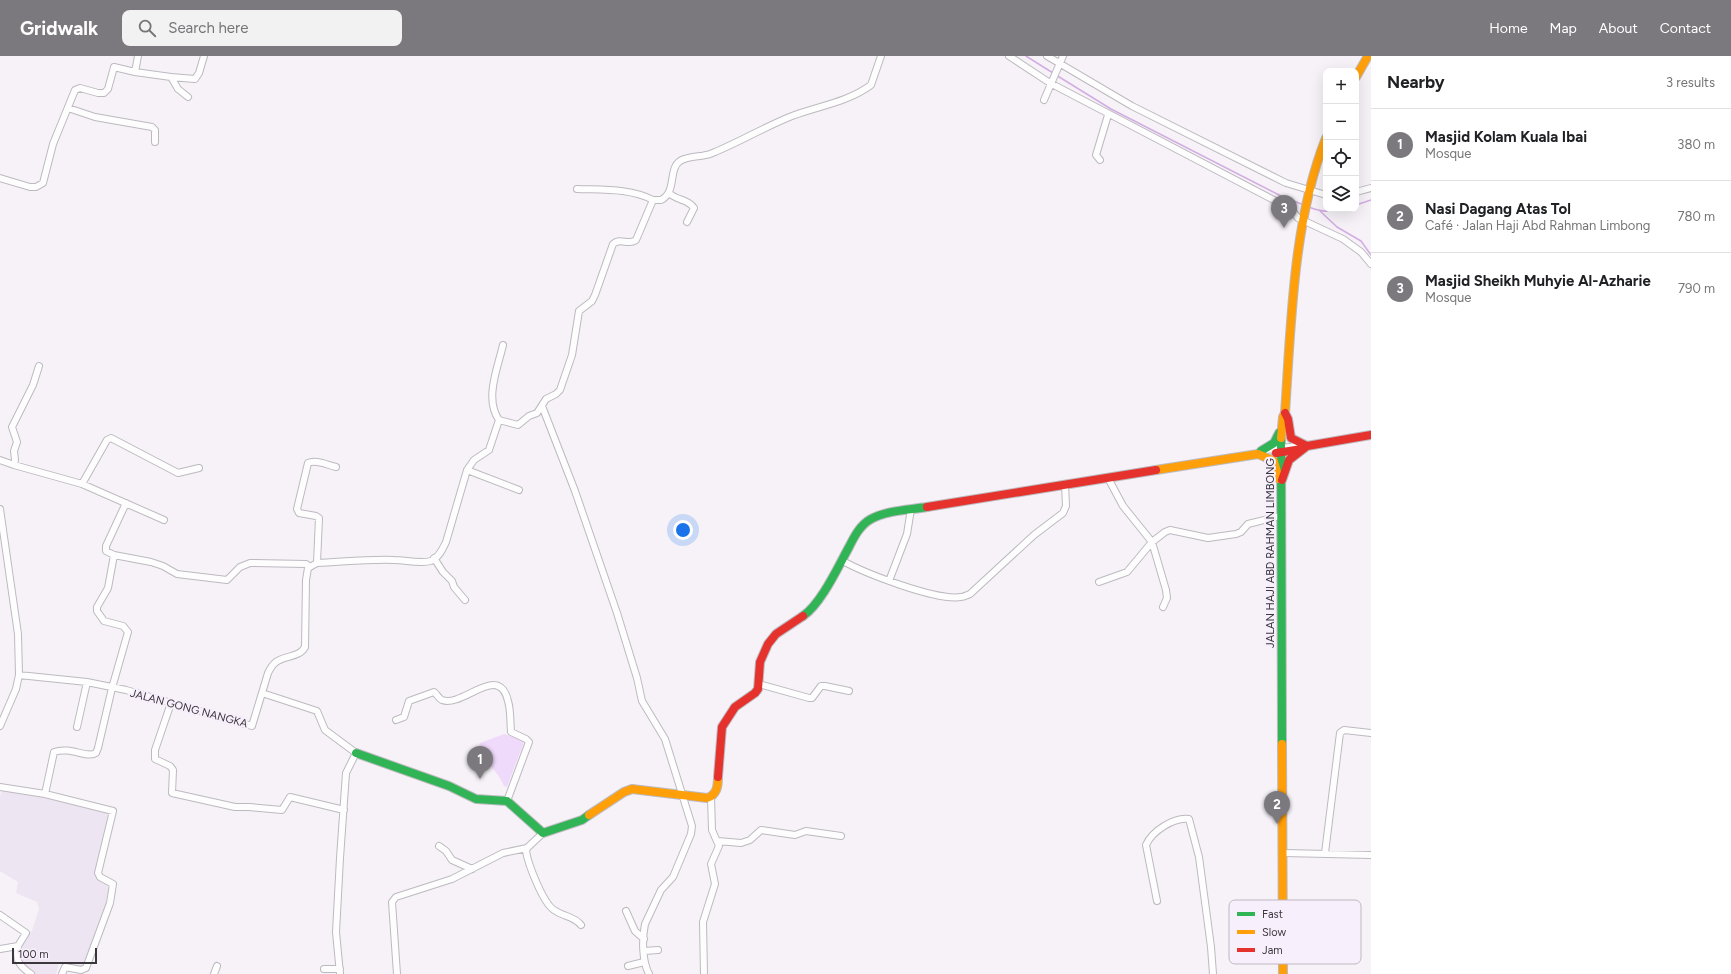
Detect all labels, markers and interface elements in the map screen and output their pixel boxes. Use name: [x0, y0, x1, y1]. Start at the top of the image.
search box: [122, 10, 402, 46]
text: Gridwalk: [20, 17, 98, 40]
icon: search: [136, 17, 158, 39]
text: Search here: [168, 19, 248, 37]
text: Home: [1489, 20, 1528, 37]
text: Map: [1550, 20, 1577, 37]
text: About: [1599, 20, 1638, 37]
text: Contact: [1660, 20, 1711, 37]
map controls: [1323, 68, 1359, 212]
button: +: [1323, 68, 1359, 104]
text: Nearby: [1387, 72, 1445, 92]
text: 3 results: [1666, 75, 1715, 90]
button: −: [1323, 104, 1359, 140]
text: Masjid Kolam Kuala Ibai: [1425, 128, 1587, 146]
text: 1: [1397, 137, 1403, 152]
text: 380 m: [1677, 137, 1715, 152]
button: locate: [1323, 140, 1359, 176]
text: Mosque: [1425, 146, 1471, 161]
button: layers: [1323, 176, 1359, 212]
pin: 3: [1271, 195, 1297, 228]
text: Nasi Dagang Atas Tol: [1425, 200, 1571, 218]
text: 2: [1396, 209, 1404, 224]
text: 780 m: [1677, 209, 1715, 224]
text: Café · Jalan Haji Abd Rahman Limbong: [1425, 218, 1650, 233]
text: Masjid Sheikh Muhyie Al-Azharie: [1425, 272, 1651, 290]
text: 3: [1396, 281, 1404, 296]
text: 790 m: [1678, 281, 1715, 296]
text: Mosque: [1425, 290, 1471, 305]
street label: JALAN HAJI ABD RAHMAN LIMBONG: [1264, 458, 1277, 648]
your location: [673, 520, 693, 540]
street label: JALAN GONG NANGKA: [129, 687, 250, 731]
pin: 1: [467, 746, 493, 779]
pin: 2: [1264, 791, 1290, 824]
legend: [1229, 900, 1361, 964]
text: Fast: [1262, 908, 1283, 921]
text: Slow: [1262, 926, 1286, 939]
text: Jam: [1262, 944, 1283, 957]
scale bar: [12, 946, 97, 965]
text: 100 m: [18, 948, 49, 961]

